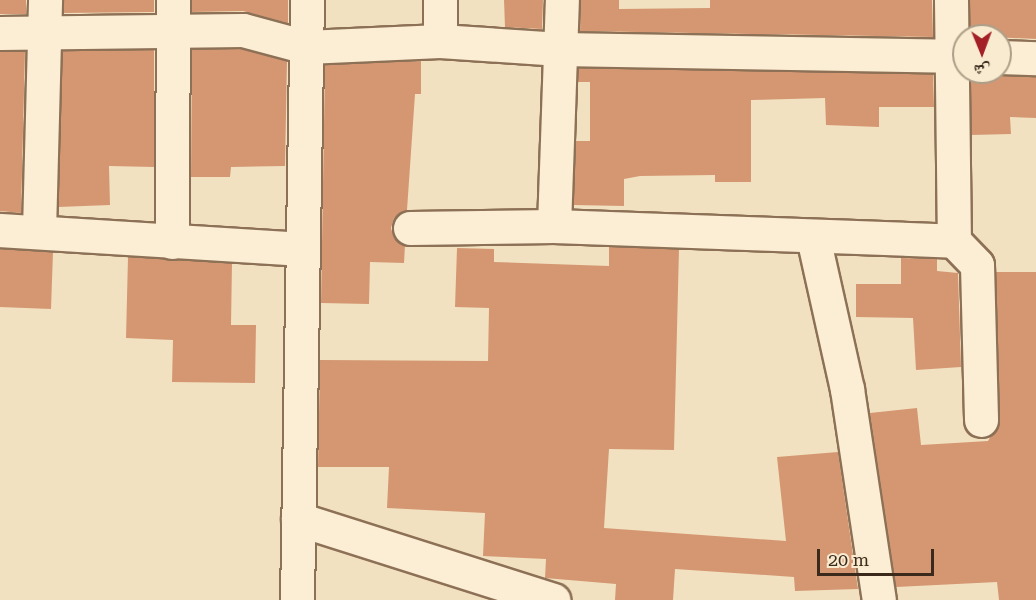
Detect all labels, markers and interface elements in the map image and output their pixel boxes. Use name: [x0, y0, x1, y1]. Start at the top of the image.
north arrow: [952, 24, 1012, 84]
text: ش: [974, 61, 991, 80]
scale bar: [820, 537, 937, 575]
text: 20 m: [828, 549, 869, 570]

